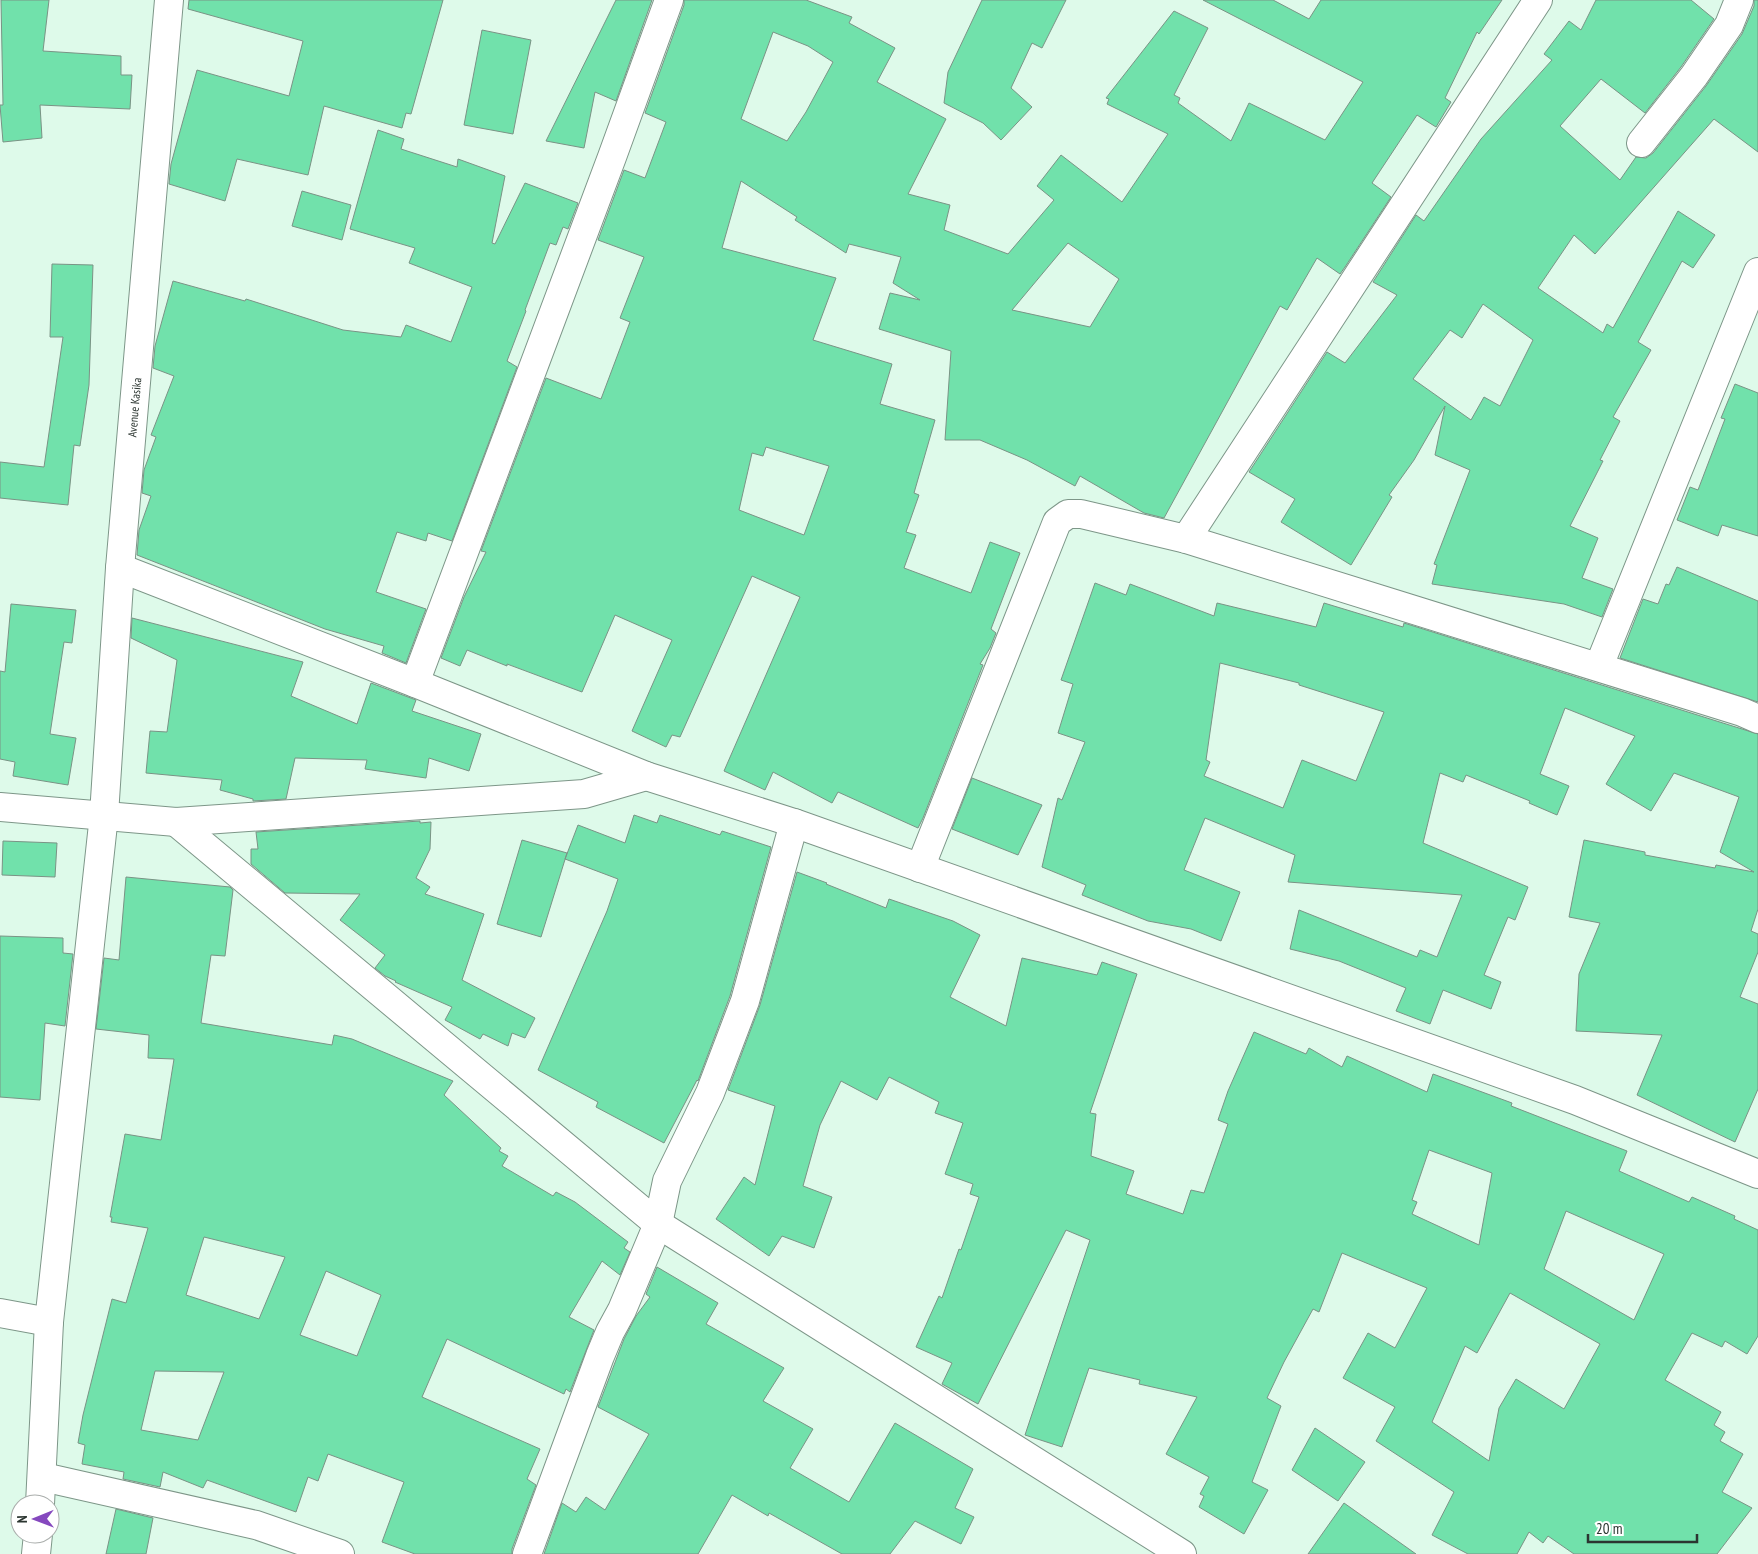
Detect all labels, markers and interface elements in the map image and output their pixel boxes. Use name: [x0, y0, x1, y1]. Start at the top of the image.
street label: Avenue Kasika: [124, 377, 144, 438]
north arrow: [10, 1494, 60, 1544]
scale bar: [1588, 1512, 1697, 1544]
text: N: [13, 1515, 31, 1523]
text: 20 m: [1596, 1519, 1622, 1538]

